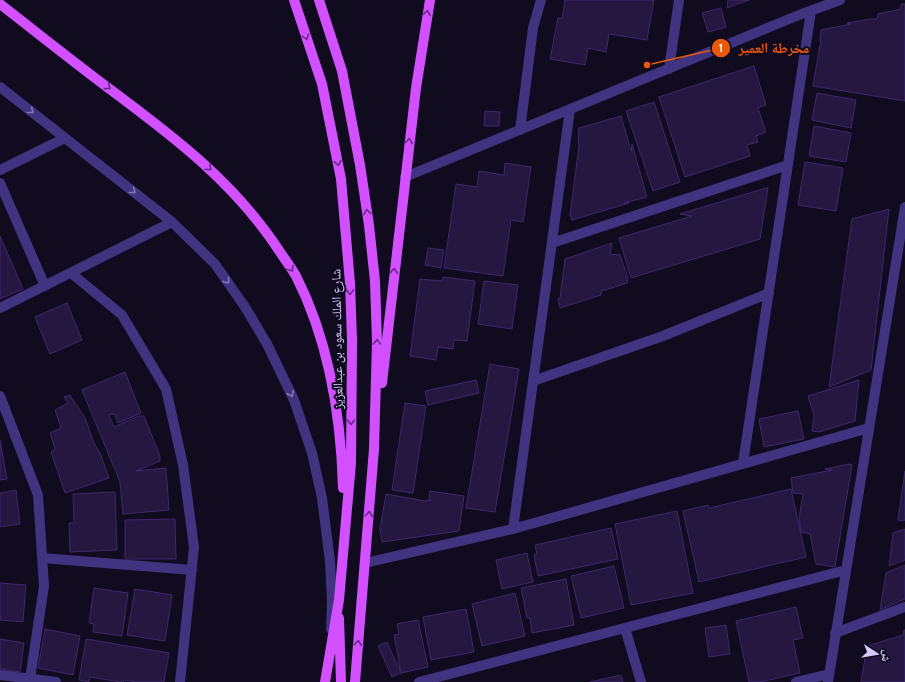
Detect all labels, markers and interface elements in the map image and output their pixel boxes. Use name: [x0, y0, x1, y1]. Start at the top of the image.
one-way arrow: [423, 10, 431, 16]
one-way arrow: [301, 33, 310, 40]
callout: مخرطة العمير: [711, 35, 818, 61]
text: مخرطة العمير: [738, 40, 809, 57]
text: 1: [719, 41, 723, 55]
one-way arrow: [103, 82, 110, 89]
one-way arrow: [26, 107, 33, 114]
one-way arrow: [404, 138, 413, 145]
one-way arrow: [333, 160, 341, 166]
one-way arrow: [204, 164, 212, 171]
one-way arrow: [129, 187, 136, 194]
one-way arrow: [363, 209, 372, 215]
one-way arrow: [286, 265, 294, 272]
one-way arrow: [390, 268, 399, 274]
street label: شارع الملك سعود بن عبدالعزيز: [328, 269, 348, 410]
one-way arrow: [222, 277, 229, 284]
one-way arrow: [346, 289, 355, 295]
one-way arrow: [373, 339, 381, 345]
one-way arrow: [286, 389, 294, 397]
one-way arrow: [347, 419, 356, 425]
one-way arrow: [364, 511, 373, 517]
north arrow: [857, 634, 897, 674]
one-way arrow: [354, 640, 363, 646]
text: ش: [878, 649, 894, 663]

